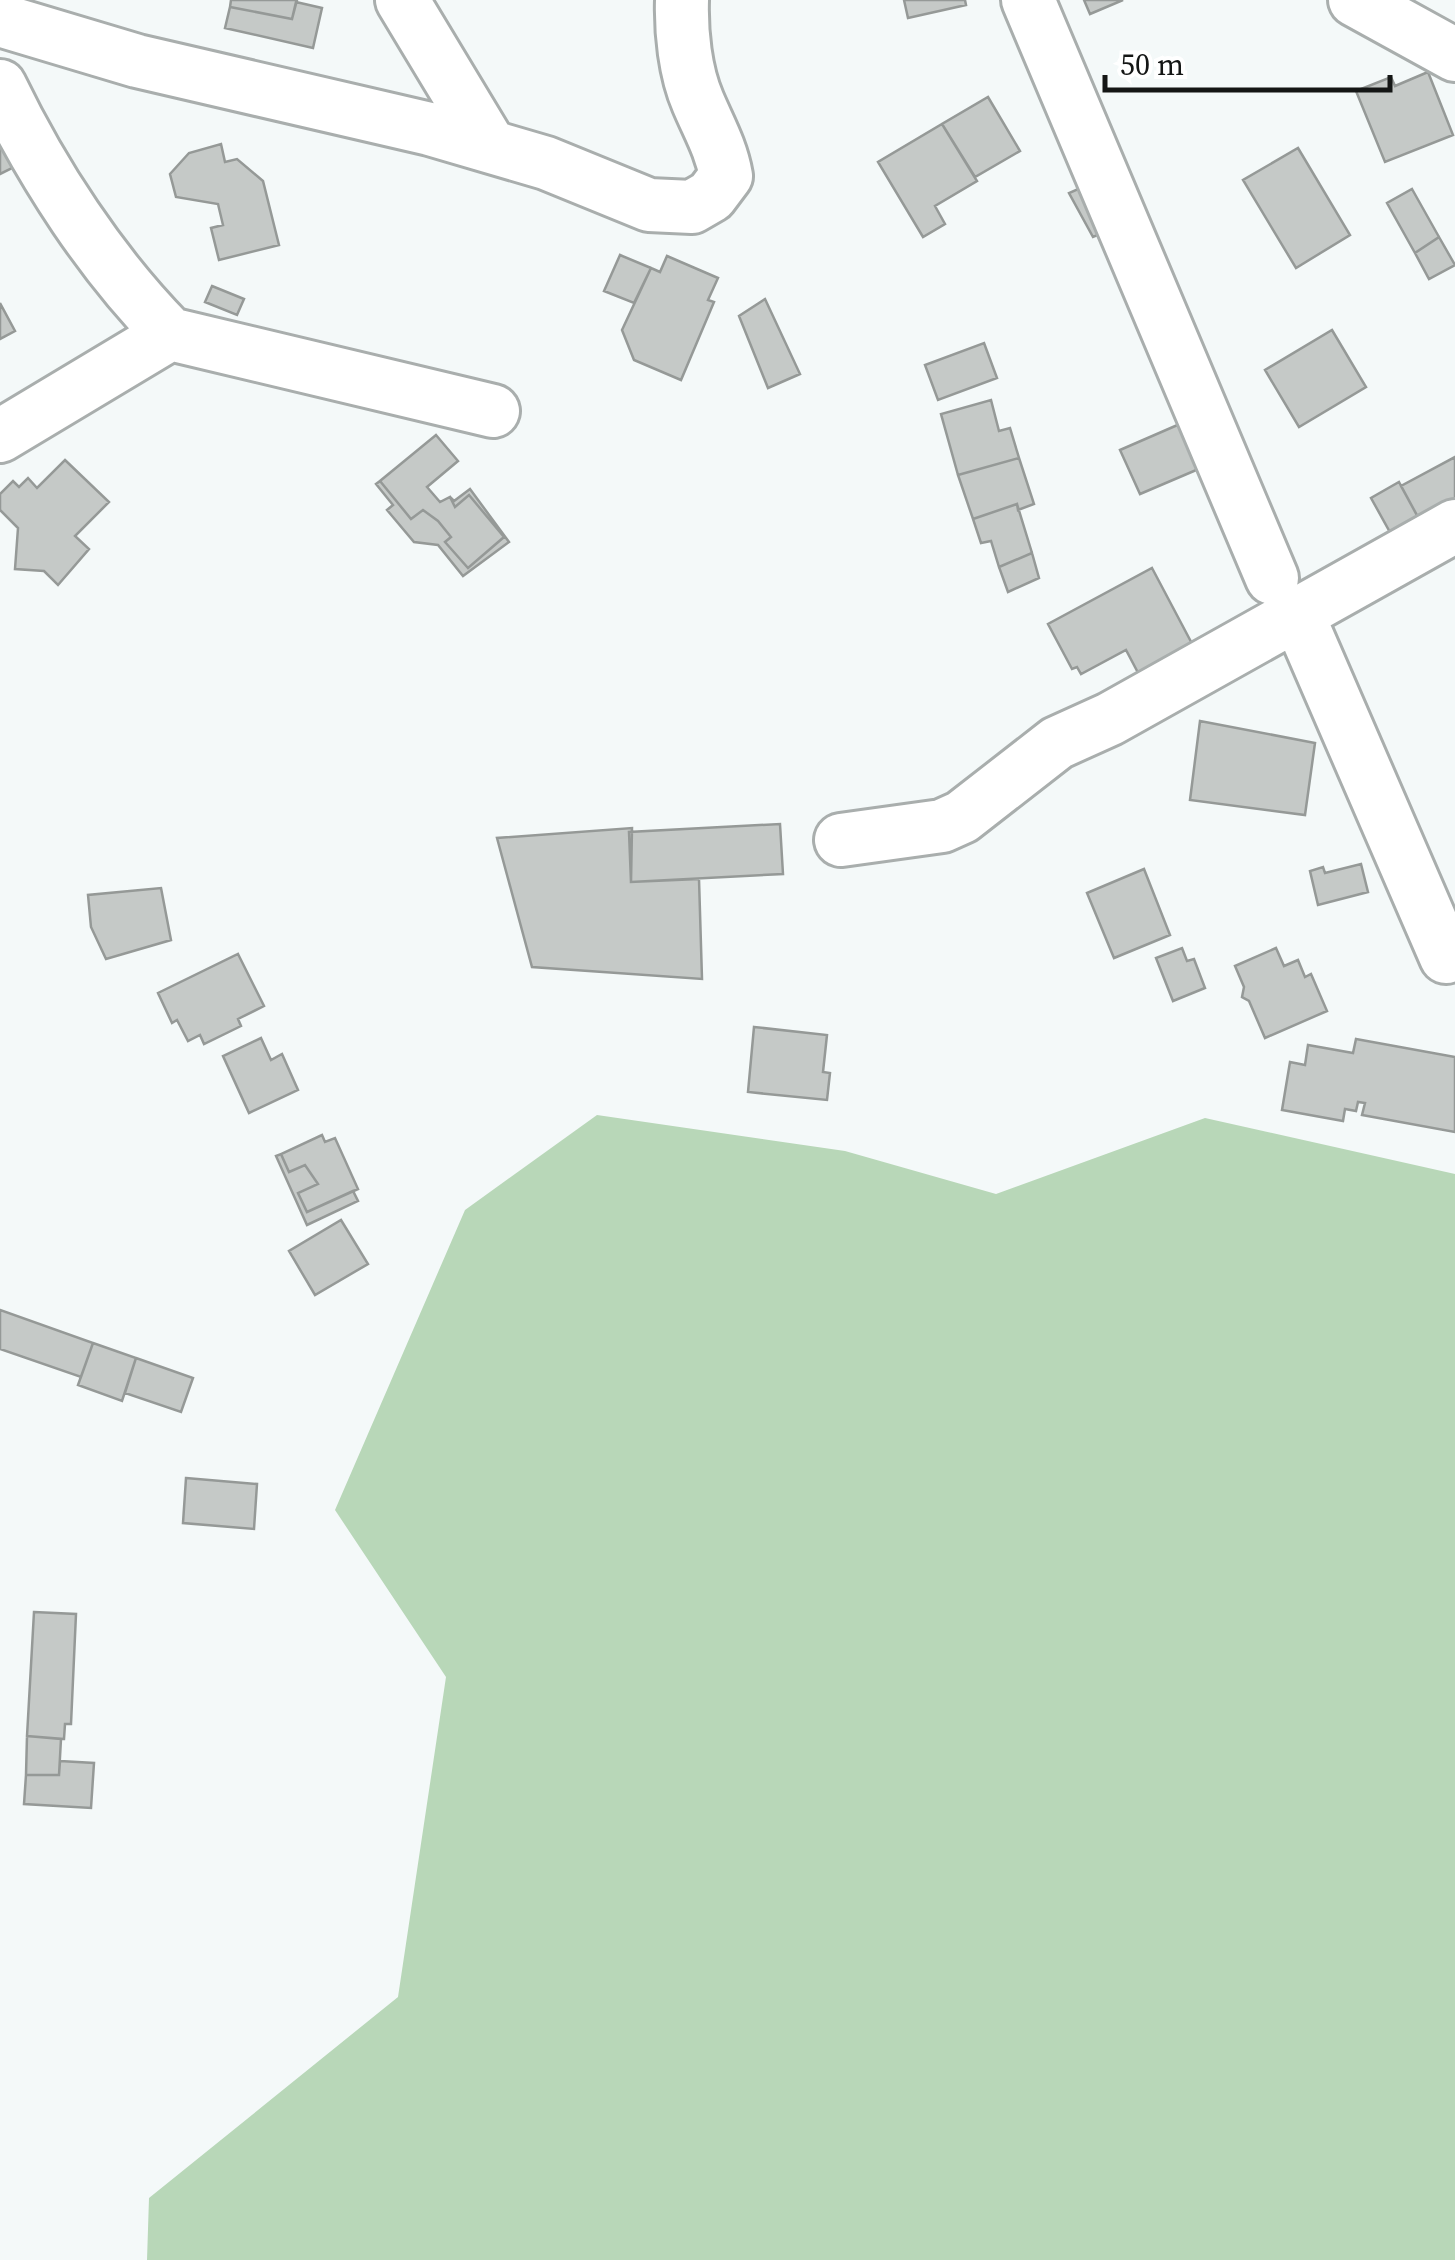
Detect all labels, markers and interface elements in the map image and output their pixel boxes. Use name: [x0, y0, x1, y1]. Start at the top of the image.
scale bar: [1105, 30, 1390, 92]
text: 50 m: [1120, 44, 1184, 85]

